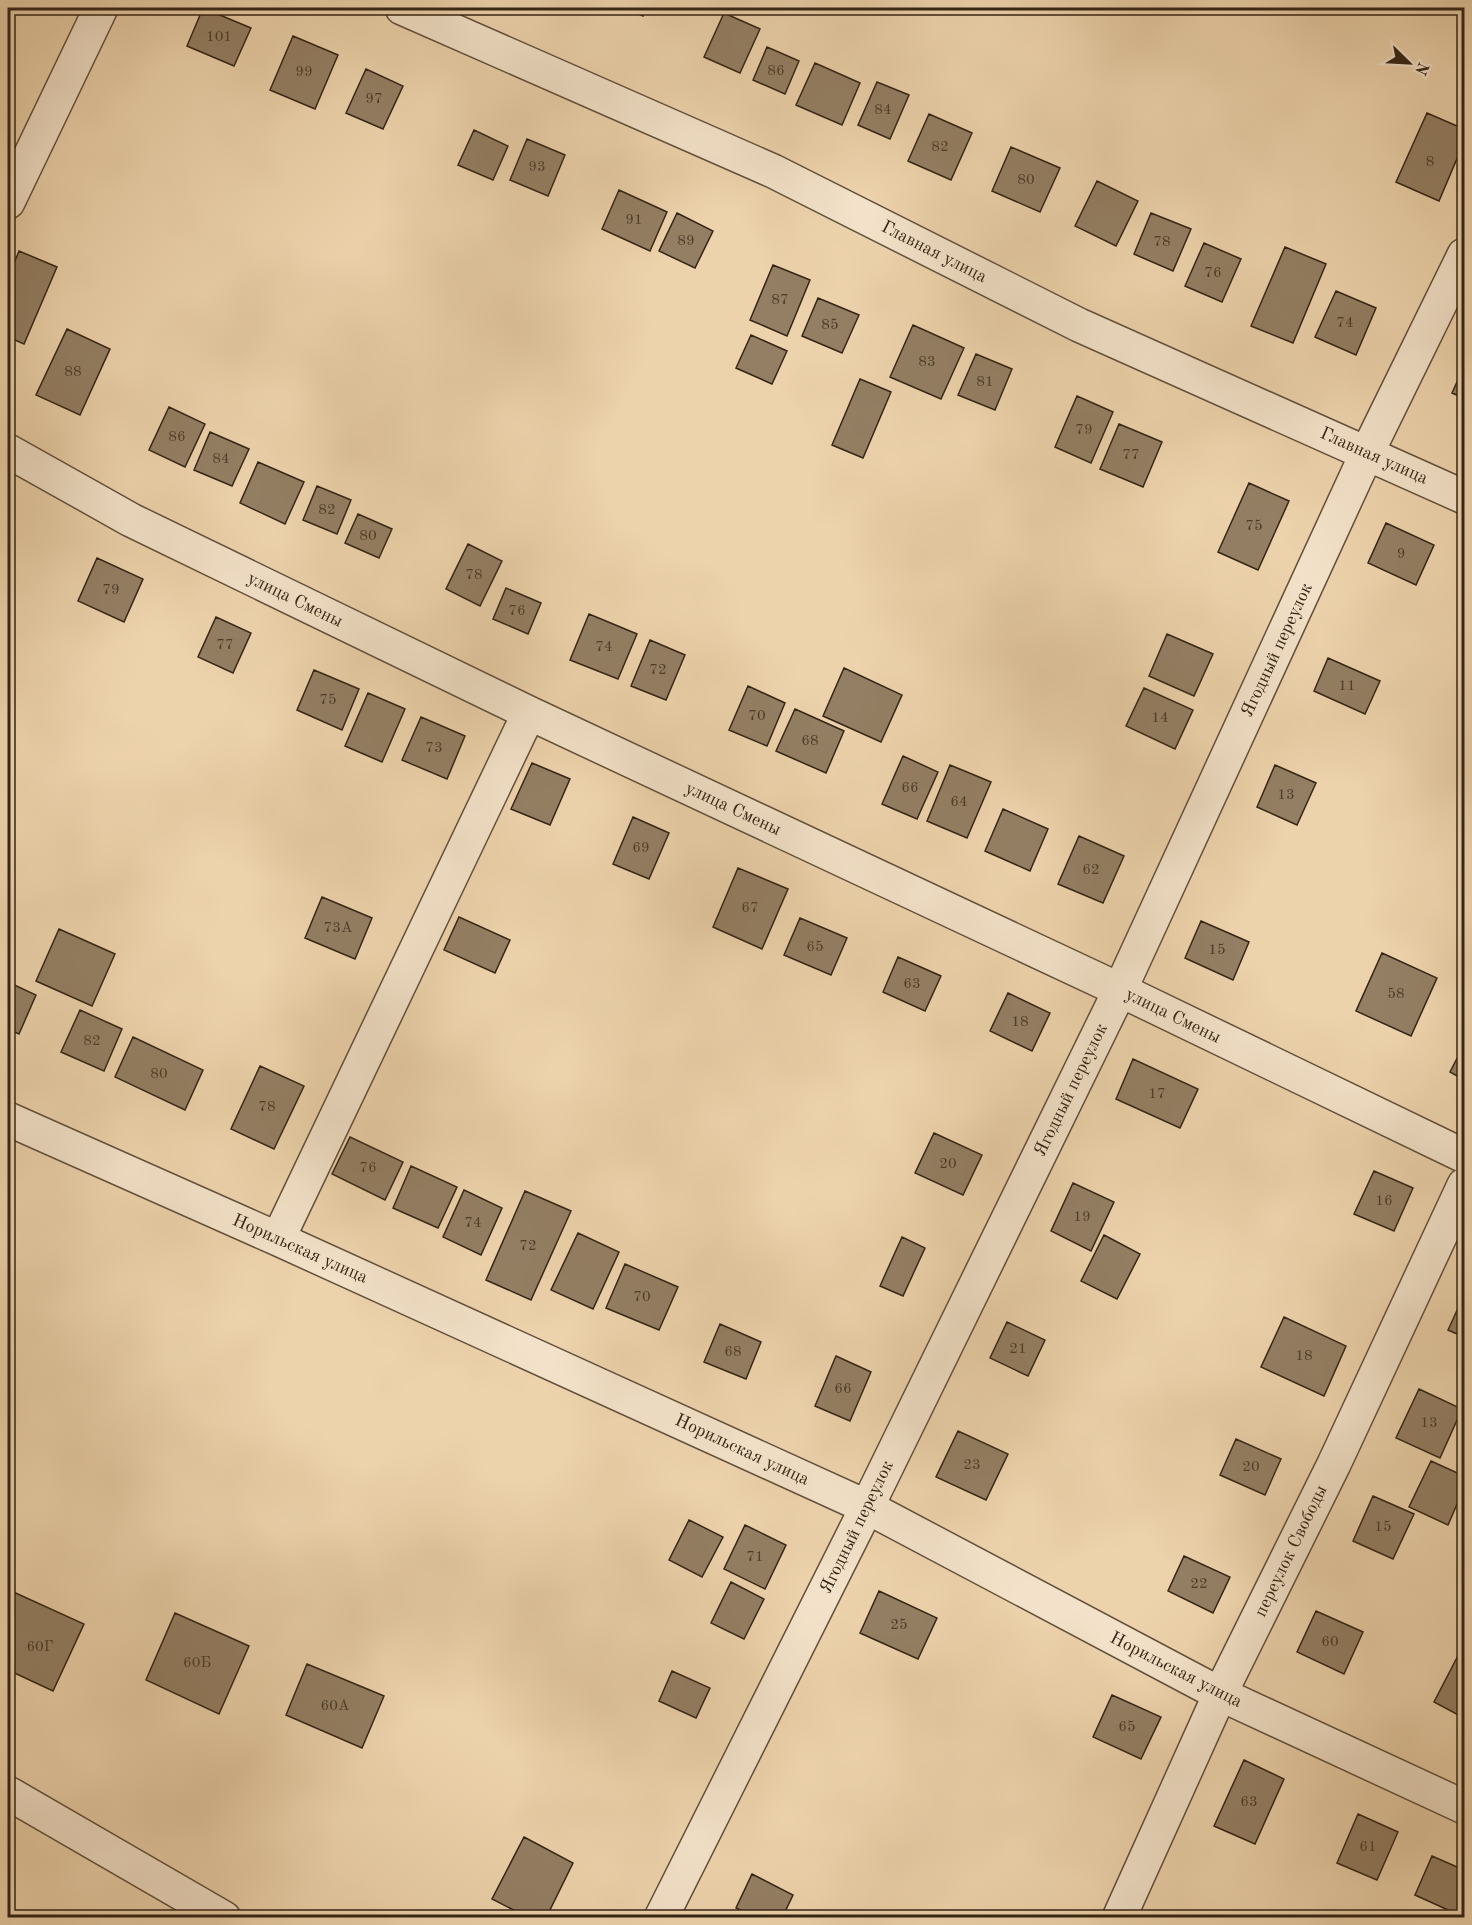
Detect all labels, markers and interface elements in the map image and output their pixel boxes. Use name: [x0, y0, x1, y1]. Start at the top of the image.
house number: 101: [206, 30, 232, 45]
north arrow: [1379, 33, 1439, 93]
text: N: [1411, 59, 1431, 78]
house number: 86: [767, 64, 785, 79]
house number: 99: [295, 65, 313, 80]
house number: 97: [365, 92, 383, 107]
house number: 84: [874, 103, 892, 118]
house number: 82: [931, 140, 949, 155]
house number: 8: [1426, 155, 1434, 170]
house number: 93: [528, 160, 546, 175]
house number: 80: [1017, 173, 1035, 188]
house number: 91: [625, 213, 643, 228]
street label: Главная улица: [878, 218, 990, 286]
house number: 89: [677, 234, 695, 249]
house number: 78: [1153, 235, 1171, 250]
house number: 76: [1204, 266, 1222, 281]
house number: 87: [771, 293, 789, 308]
house number: 74: [1336, 316, 1354, 331]
house number: 85: [821, 318, 839, 333]
house number: 83: [918, 355, 936, 370]
house number: 88: [64, 365, 82, 380]
house number: 81: [976, 375, 994, 390]
house number: 79: [1075, 423, 1093, 438]
street label: Главная улица: [1317, 424, 1431, 488]
house number: 86: [168, 430, 186, 445]
house number: 77: [1122, 448, 1140, 463]
house number: 84: [212, 452, 230, 467]
house number: 82: [318, 503, 336, 518]
house number: 75: [1245, 519, 1263, 534]
house number: 80: [359, 529, 377, 544]
house number: 9: [1397, 547, 1405, 562]
house number: 78: [465, 568, 483, 583]
street label: улица Смены: [245, 569, 346, 631]
street label: Ягодный переулок: [1238, 580, 1316, 720]
house number: 79: [102, 583, 120, 598]
house number: 76: [508, 604, 526, 619]
house number: 77: [216, 638, 234, 653]
house number: 74: [595, 640, 613, 655]
house number: 72: [649, 663, 667, 678]
house number: 11: [1338, 679, 1356, 694]
house number: 75: [319, 693, 337, 708]
house number: 70: [748, 709, 766, 724]
house number: 14: [1151, 711, 1169, 726]
house number: 68: [801, 734, 819, 749]
house number: 73: [425, 741, 443, 756]
street label: улица Смены: [682, 779, 784, 839]
house number: 66: [901, 781, 919, 796]
house number: 13: [1277, 788, 1295, 803]
house number: 64: [950, 795, 968, 810]
house number: 69: [632, 841, 650, 856]
house number: 62: [1082, 863, 1100, 878]
house number: 67: [741, 901, 759, 916]
house number: 73А: [324, 921, 353, 936]
house number: 65: [806, 940, 824, 955]
house number: 15: [1208, 943, 1226, 958]
house number: 63: [903, 977, 921, 992]
street label: улица Смены: [1123, 985, 1224, 1047]
house number: 58: [1387, 987, 1405, 1002]
house number: 18: [1011, 1015, 1029, 1030]
street label: Ягодный переулок: [1031, 1021, 1111, 1159]
house number: 82: [83, 1034, 101, 1049]
house number: 80: [150, 1067, 168, 1082]
house number: 17: [1148, 1087, 1166, 1102]
house number: 78: [258, 1100, 276, 1115]
house number: 20: [939, 1157, 957, 1172]
house number: 76: [359, 1161, 377, 1176]
house number: 16: [1375, 1194, 1393, 1209]
house number: 19: [1073, 1210, 1091, 1225]
street label: Норильская улица: [230, 1211, 370, 1287]
house number: 74: [464, 1216, 482, 1231]
house number: 72: [519, 1239, 537, 1254]
house number: 70: [633, 1290, 651, 1305]
house number: 21: [1009, 1342, 1027, 1357]
house number: 68: [724, 1345, 742, 1360]
house number: 18: [1295, 1349, 1313, 1364]
house number: 66: [834, 1382, 852, 1397]
street label: Норильская улица: [672, 1411, 812, 1489]
house number: 13: [1420, 1416, 1438, 1431]
street label: Ягодный переулок: [817, 1458, 897, 1596]
house number: 23: [963, 1458, 981, 1473]
house number: 20: [1242, 1460, 1260, 1475]
street label: переулок Свободы: [1251, 1482, 1331, 1620]
house number: 15: [1374, 1520, 1392, 1535]
house number: 71: [746, 1550, 764, 1565]
house number: 22: [1190, 1577, 1208, 1592]
house number: 25: [890, 1618, 908, 1633]
street label: Норильская улица: [1107, 1629, 1245, 1711]
house number: 60: [1321, 1635, 1339, 1650]
house number: 60Г: [26, 1640, 54, 1655]
house number: 60Б: [183, 1656, 211, 1671]
house number: 60А: [321, 1699, 350, 1714]
house number: 65: [1118, 1720, 1136, 1735]
house number: 63: [1240, 1795, 1258, 1810]
house number: 61: [1359, 1840, 1377, 1855]

